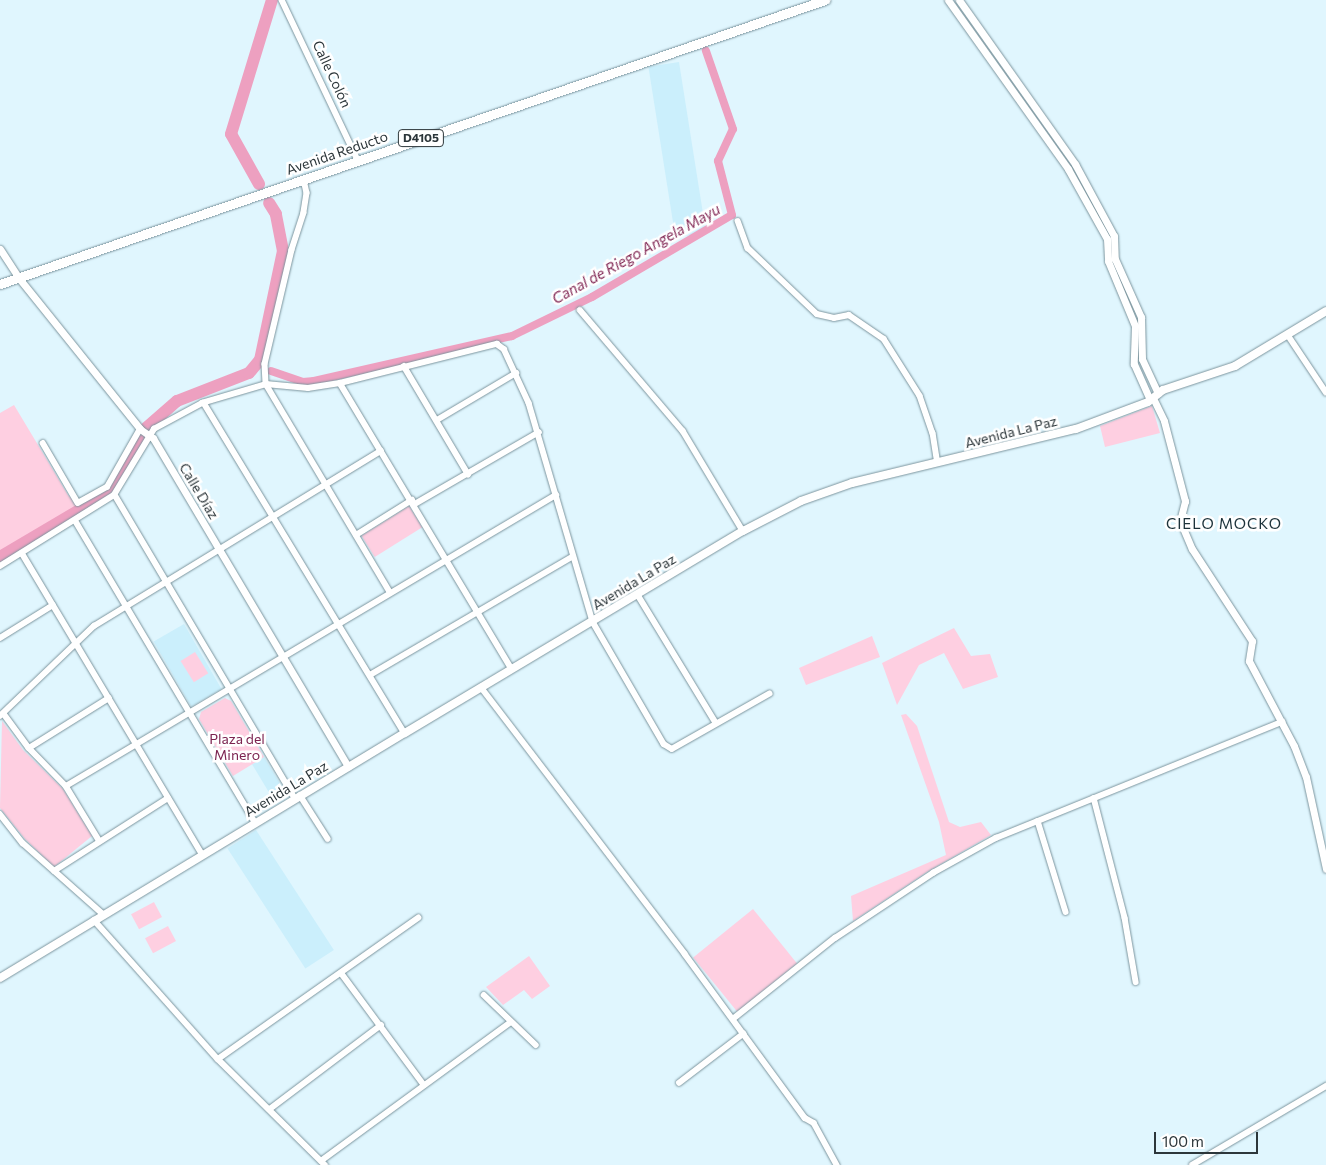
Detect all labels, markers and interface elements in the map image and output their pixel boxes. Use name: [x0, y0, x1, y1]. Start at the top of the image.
street label: Calle Colón: [309, 38, 355, 110]
street label: Avenida Reducto: [284, 128, 390, 178]
road number: D4105: [397, 128, 445, 148]
water label: Canal de Riego Angela Mayu: [549, 200, 723, 308]
street label: Avenida La Paz: [963, 412, 1059, 452]
street label: Calle Díaz: [176, 460, 222, 522]
district label: CIELO MOCKO: [1165, 515, 1283, 533]
street label: Avenida La Paz: [589, 551, 679, 613]
park label: Plaza del Minero: [209, 731, 265, 764]
street label: Avenida La Paz: [241, 758, 331, 820]
scale bar: [1156, 1122, 1260, 1154]
text: 100 m: [1162, 1132, 1204, 1150]

